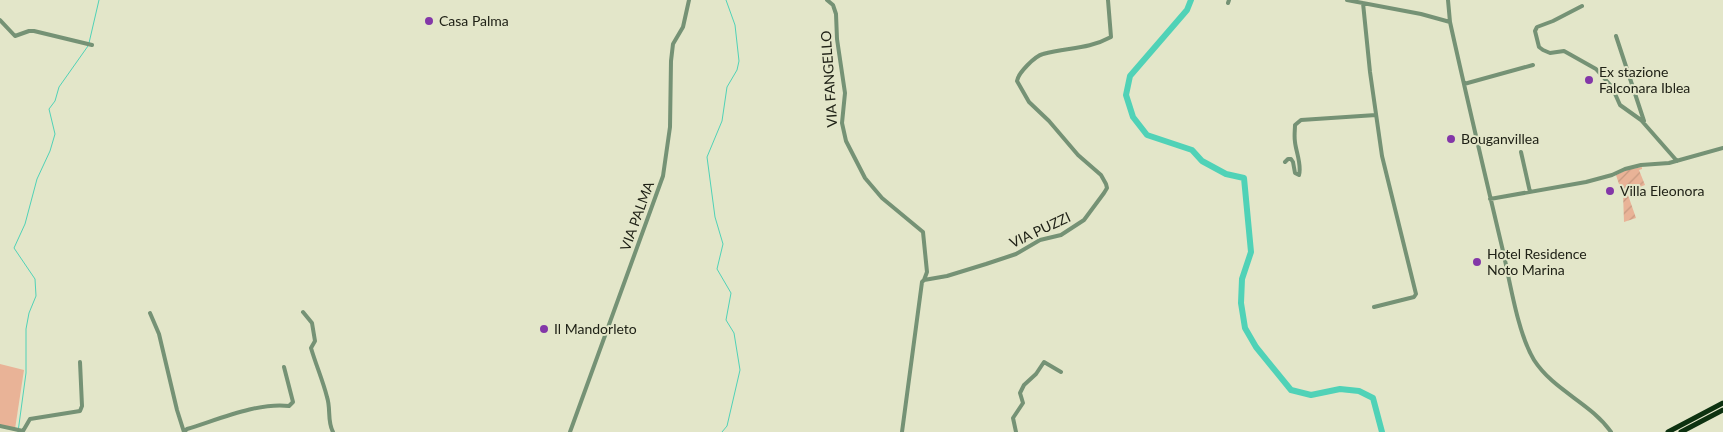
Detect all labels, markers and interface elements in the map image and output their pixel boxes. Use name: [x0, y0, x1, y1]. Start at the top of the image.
place label: Casa Palma: [439, 12, 509, 29]
marker: Casa Palma: [423, 15, 435, 27]
street label: VIA FANGELLO: [817, 30, 840, 128]
place label: Ex stazione Falconara Iblea: [1599, 63, 1690, 96]
marker: Ex stazione Falconara Iblea: [1583, 74, 1595, 86]
place label: Bouganvillea: [1461, 130, 1539, 147]
marker: Bouganvillea: [1445, 133, 1457, 145]
street label: VIA PALMA: [616, 178, 657, 253]
place label: Villa Eleonora: [1620, 182, 1704, 199]
marker: Villa Eleonora: [1604, 185, 1616, 197]
street label: VIA PUZZI: [1007, 208, 1073, 251]
place label: Hotel Residence Noto Marina: [1487, 245, 1587, 278]
marker: Hotel Residence Noto Marina: [1471, 256, 1483, 268]
place label: Il Mandorleto: [554, 320, 637, 337]
marker: Il Mandorleto: [538, 323, 550, 335]

